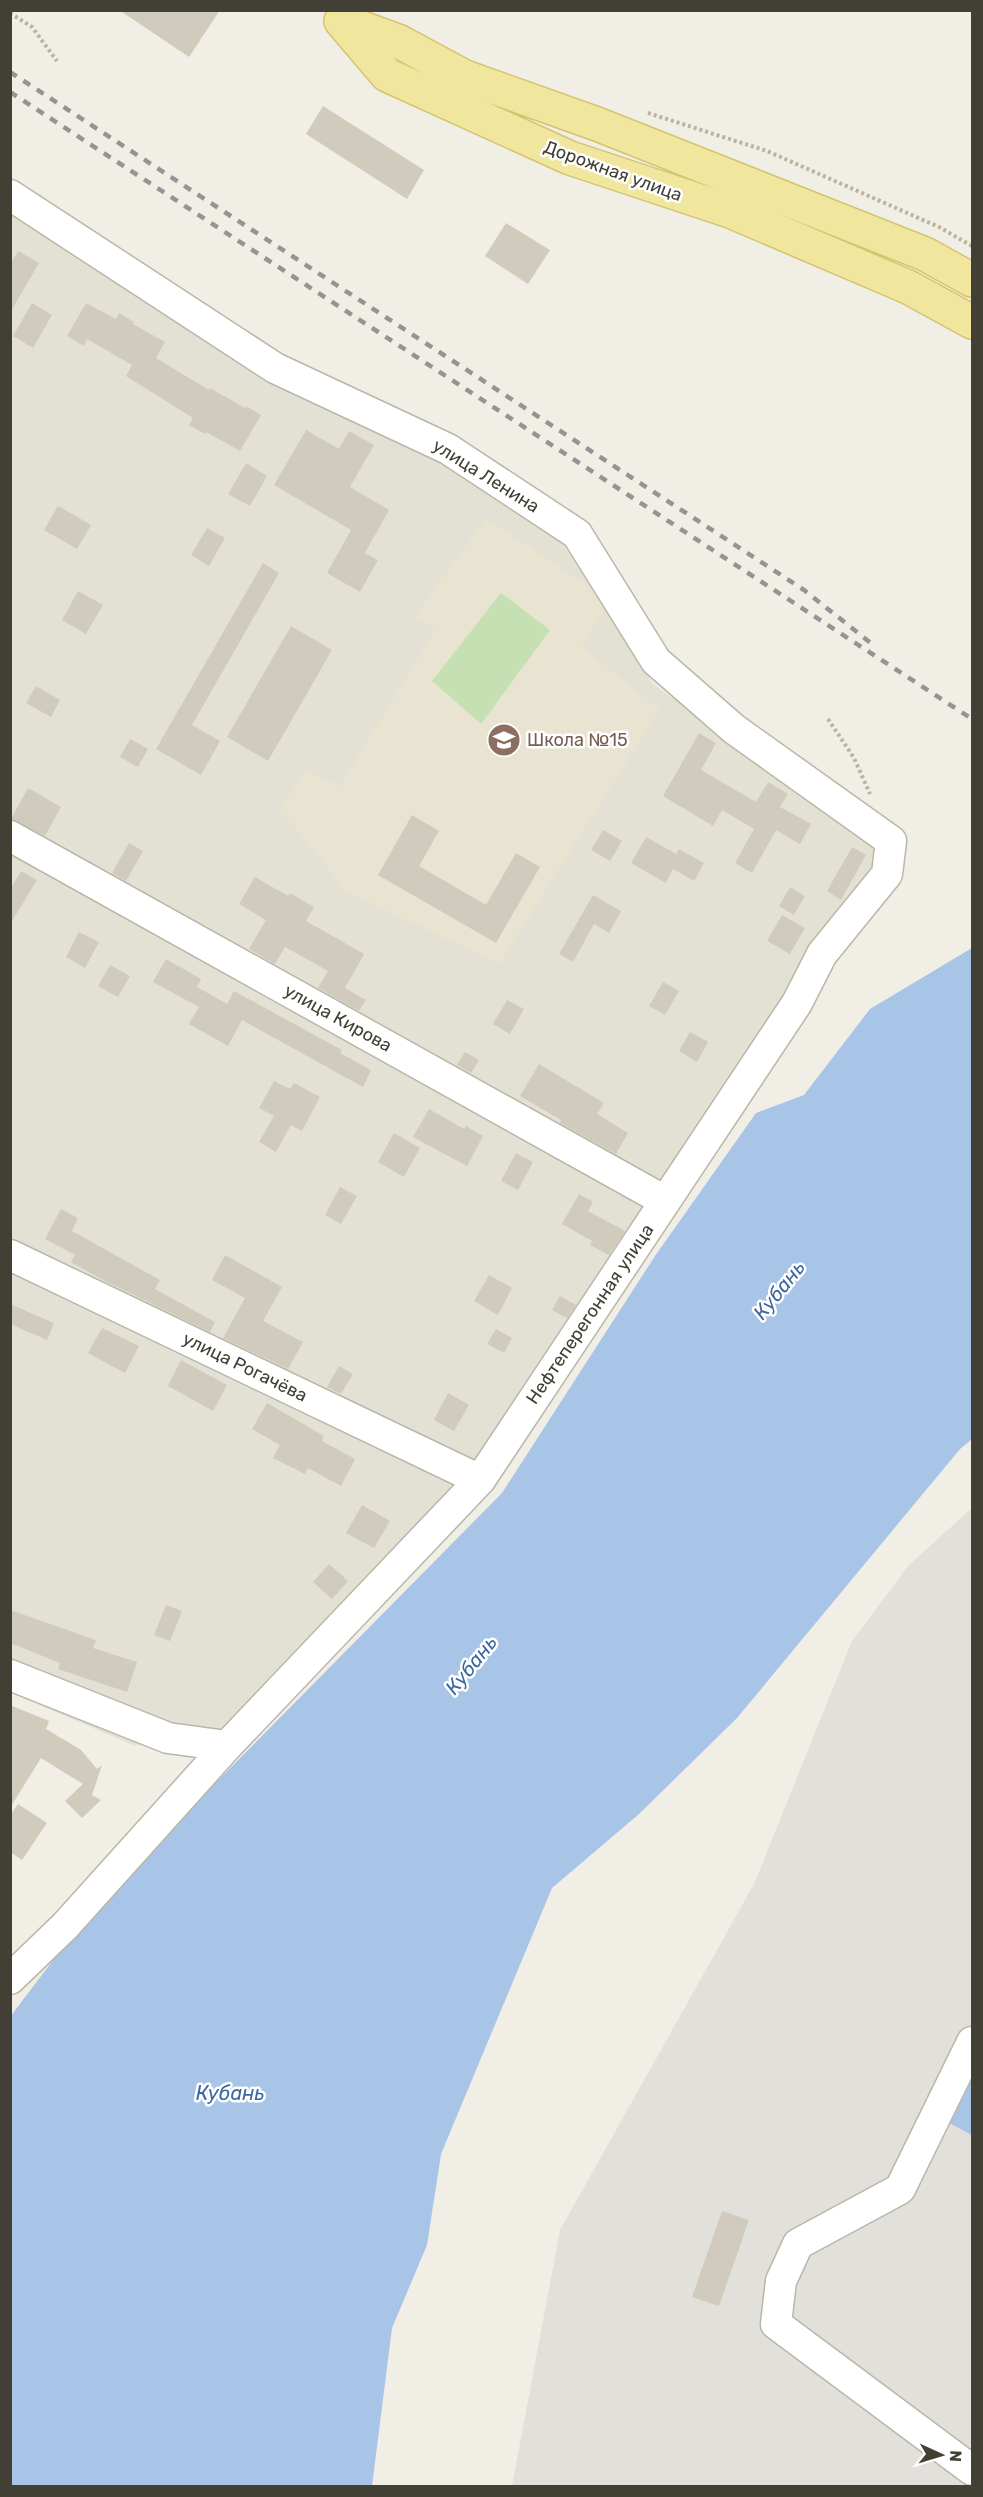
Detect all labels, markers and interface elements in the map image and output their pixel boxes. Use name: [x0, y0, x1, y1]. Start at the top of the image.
street label: Дорожная улица: [541, 136, 685, 206]
street label: улица Ленина: [429, 434, 543, 518]
school or university icon: Школа №15: [486, 722, 522, 758]
place label: Школа №15: [527, 729, 628, 751]
street label: улица Кирова: [280, 979, 396, 1057]
street label: Нефтеперегонная улица: [521, 1220, 659, 1408]
water label: Кубань: [748, 1256, 810, 1324]
street label: улица Рогачёва: [179, 1327, 311, 1407]
water label: Кубань: [440, 1631, 502, 1699]
water label: Кубань: [196, 2081, 264, 2105]
north arrow: [911, 2425, 971, 2485]
text: N: [946, 2450, 965, 2462]

